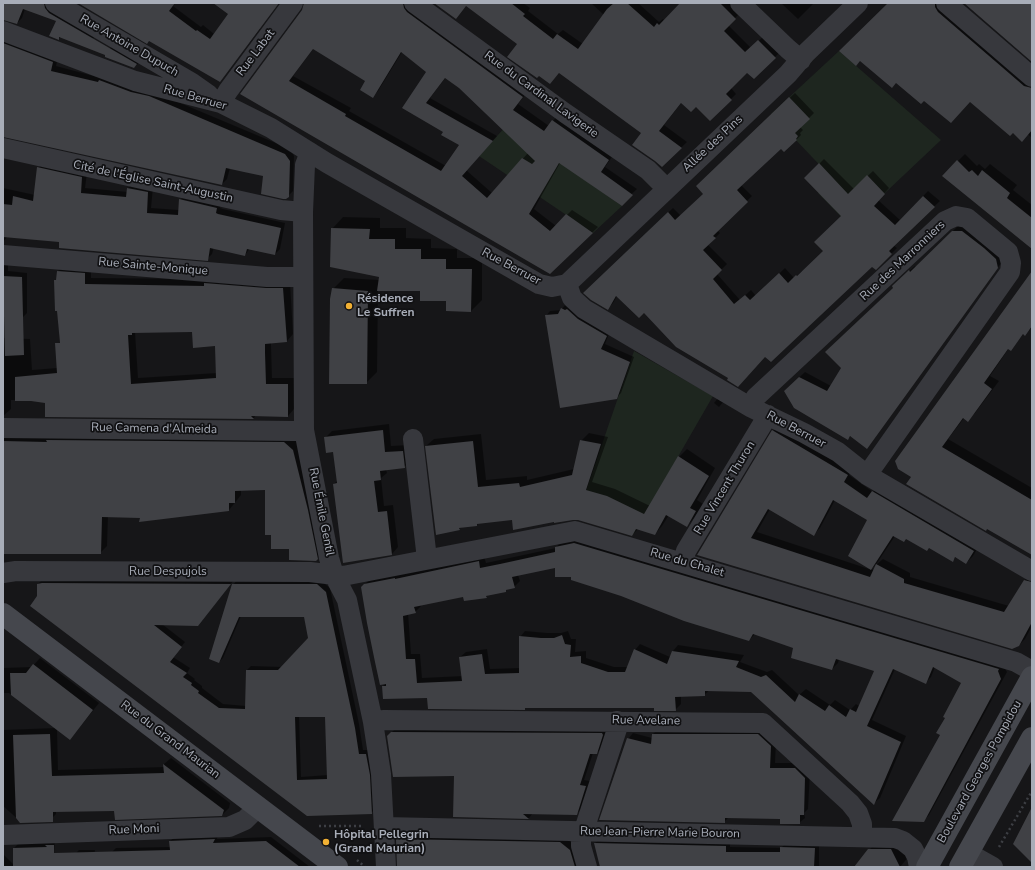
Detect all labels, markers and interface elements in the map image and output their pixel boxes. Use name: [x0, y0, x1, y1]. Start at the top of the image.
street label: Rue Antoine Dupuch: [77, 12, 181, 80]
street label: Rue Labat: [234, 27, 278, 79]
street label: Rue du Cardinal Lavigerie: [481, 49, 601, 141]
street label: Rue Berruer: [162, 82, 228, 114]
street label: Allée des Pins: [680, 113, 746, 175]
street label: Cité de l'Église Saint-Augustin: [72, 158, 234, 206]
street label: Rue des Marronniers: [857, 218, 949, 304]
street label: Rue Berruer: [479, 245, 543, 289]
street label: Rue Sainte-Monique: [98, 255, 208, 279]
place label: Résidence Le Suffren: [357, 292, 415, 320]
marker: Résidence Le Suffren: [344, 301, 354, 311]
street label: Rue Berruer: [764, 408, 828, 452]
street label: Rue Camena d'Almeida: [91, 421, 217, 437]
street label: Rue Vincent Thuron: [691, 439, 759, 537]
street label: Rue Émile Gentil: [305, 467, 337, 557]
street label: Rue du Chalet: [648, 546, 726, 580]
street label: Rue Despujols: [129, 565, 207, 579]
street label: Rue du Grand Maurian: [117, 698, 223, 782]
street label: Boulevard Georges Pompidou: [935, 698, 1025, 846]
street label: Rue Avelane: [612, 713, 680, 729]
street label: Rue Moni: [108, 822, 160, 838]
street label: Rue Jean-Pierre Marie Bouron: [580, 824, 740, 842]
place label: Hôpital Pellegrin (Grand Maurian): [334, 828, 429, 856]
marker: Hôpital Pellegrin (Grand Maurian): [321, 837, 331, 847]

